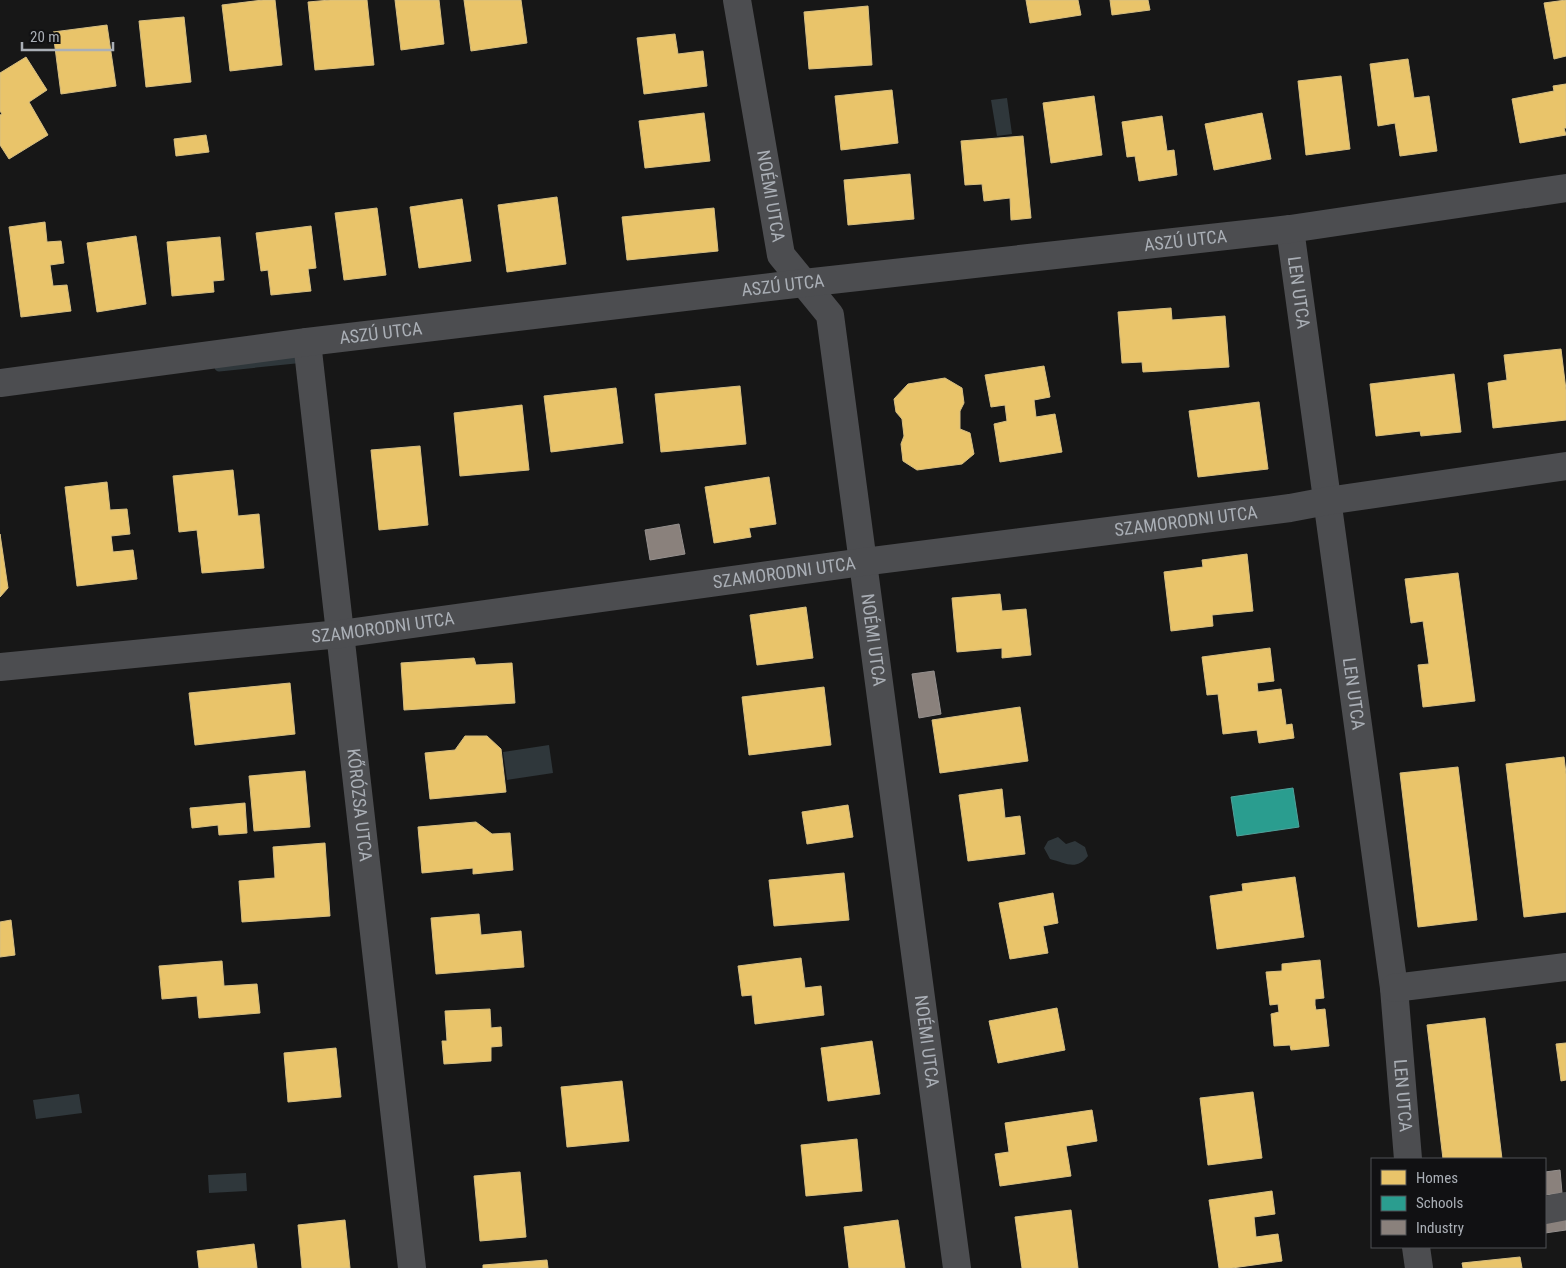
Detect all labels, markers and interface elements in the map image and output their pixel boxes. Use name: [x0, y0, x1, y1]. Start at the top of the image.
scale bar: [22, 20, 114, 52]
text: 20 m: [30, 28, 60, 46]
street label: NOÉMI UTCA: [753, 148, 790, 244]
street label: ASZÚ UTCA: [1143, 225, 1229, 255]
street label: LEN UTCA: [1284, 255, 1315, 330]
street label: ASZÚ UTCA: [740, 270, 826, 300]
street label: ASZÚ UTCA: [338, 317, 424, 348]
street label: SZAMORODNI UTCA: [1113, 501, 1259, 540]
street label: SZAMORODNI UTCA: [711, 552, 858, 593]
street label: NOÉMI UTCA: [857, 592, 890, 688]
street label: SZAMORODNI UTCA: [310, 607, 456, 647]
street label: LEN UTCA: [1339, 656, 1370, 732]
street label: KŐRÓZSA UTCA: [343, 747, 377, 863]
street label: NOÉMI UTCA: [911, 994, 944, 1089]
street label: LEN UTCA: [1390, 1058, 1417, 1133]
legend: [1371, 1158, 1546, 1248]
text: Homes: [1416, 1169, 1458, 1187]
text: Schools: [1416, 1194, 1463, 1212]
text: Industry: [1416, 1219, 1464, 1237]

